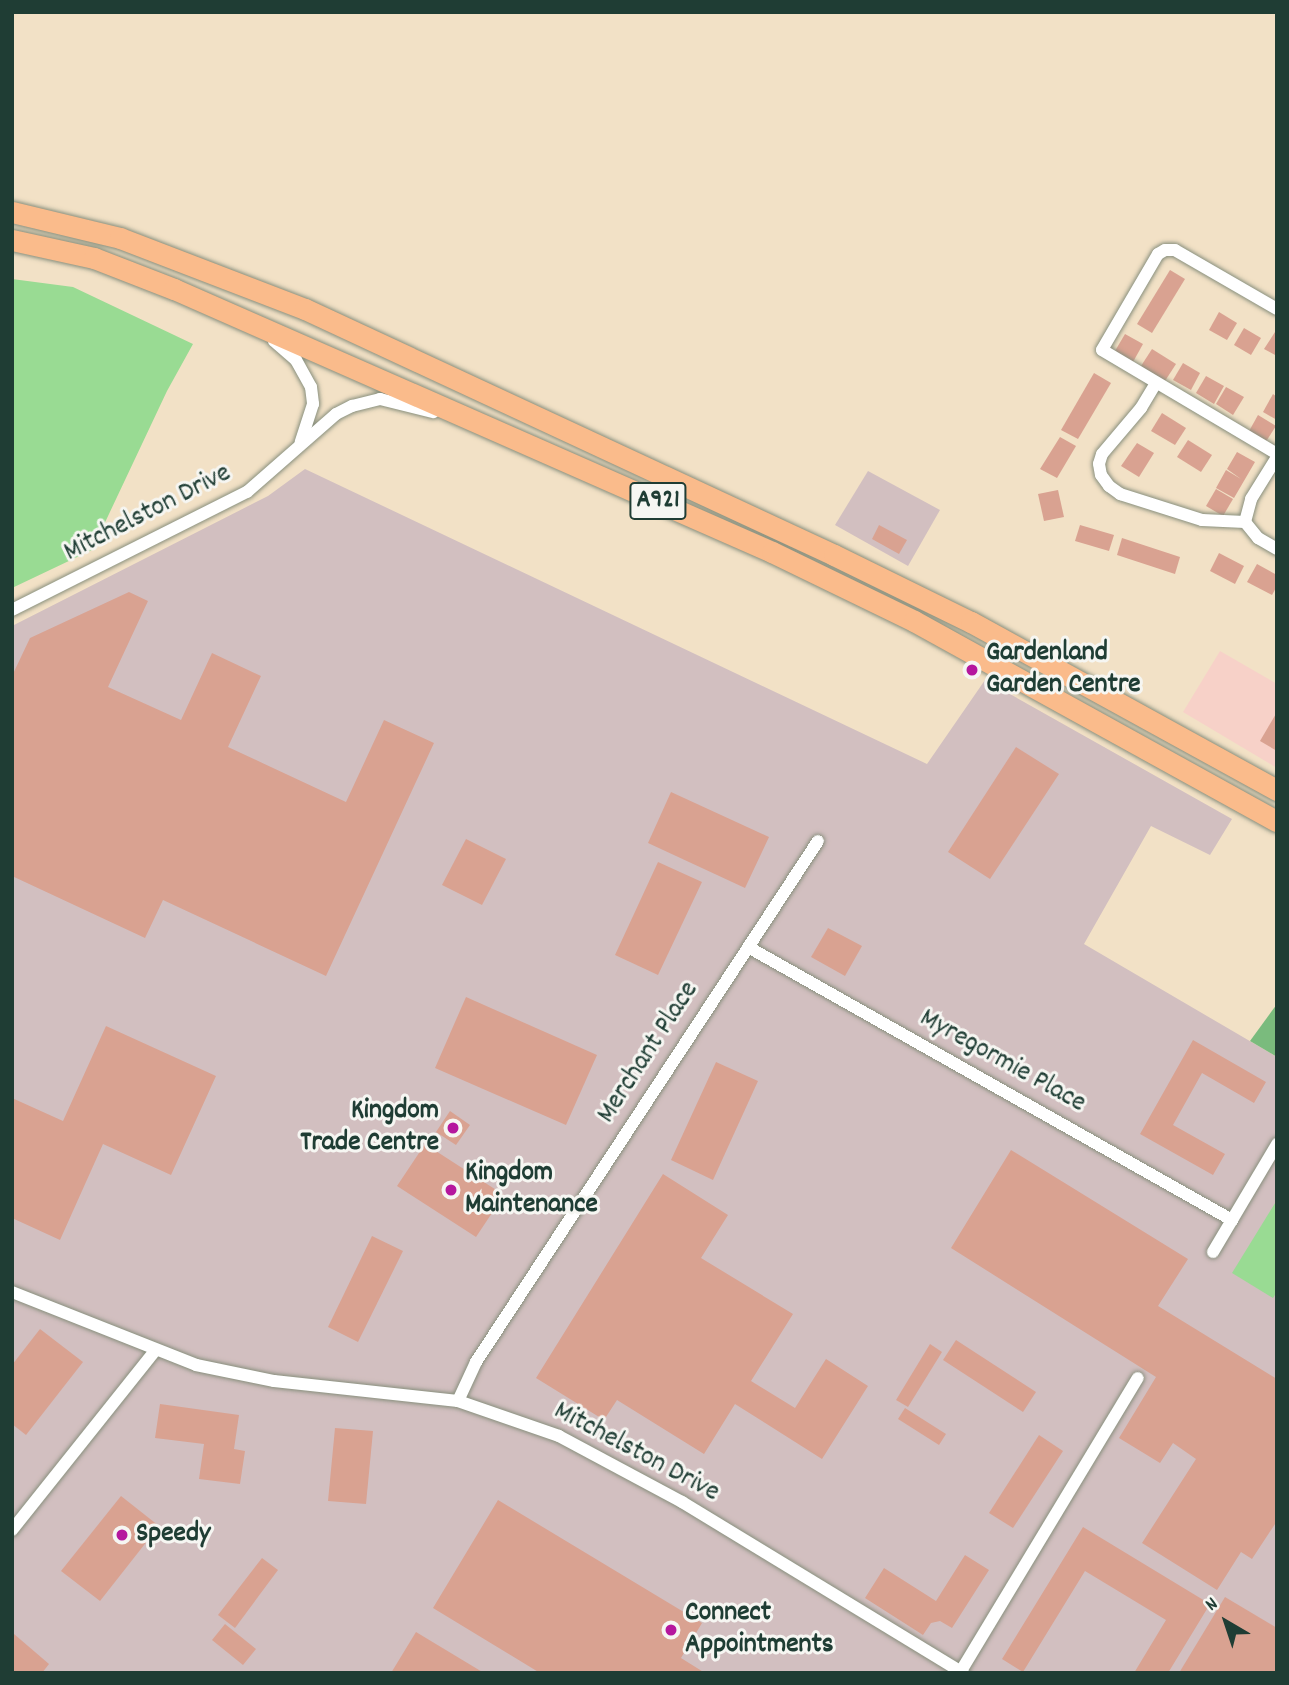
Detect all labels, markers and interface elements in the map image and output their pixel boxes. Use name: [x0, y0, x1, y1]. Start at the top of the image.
street label: Mitchelston Drive: [59, 458, 237, 570]
road number: A921: [628, 478, 688, 524]
place label: Gardenland Garden Centre: [986, 637, 1141, 703]
marker: Gardenland Garden Centre: [964, 662, 980, 678]
street label: Merchant Place: [591, 976, 707, 1130]
street label: Myregormie Place: [913, 1003, 1091, 1121]
place label: Kingdom Trade Centre: [300, 1095, 439, 1161]
marker: Kingdom Trade Centre: [445, 1120, 461, 1136]
place label: Kingdom Maintenance: [465, 1157, 598, 1223]
marker: Kingdom Maintenance: [443, 1182, 459, 1198]
street label: Mitchelston Drive: [547, 1395, 725, 1511]
place label: Speedy: [136, 1518, 210, 1552]
marker: Speedy: [114, 1527, 130, 1543]
north arrow: [1191, 1587, 1261, 1657]
text: N: [1200, 1592, 1225, 1619]
place label: Connect Appointments: [685, 1597, 834, 1663]
marker: Connect Appointments: [663, 1622, 679, 1638]

